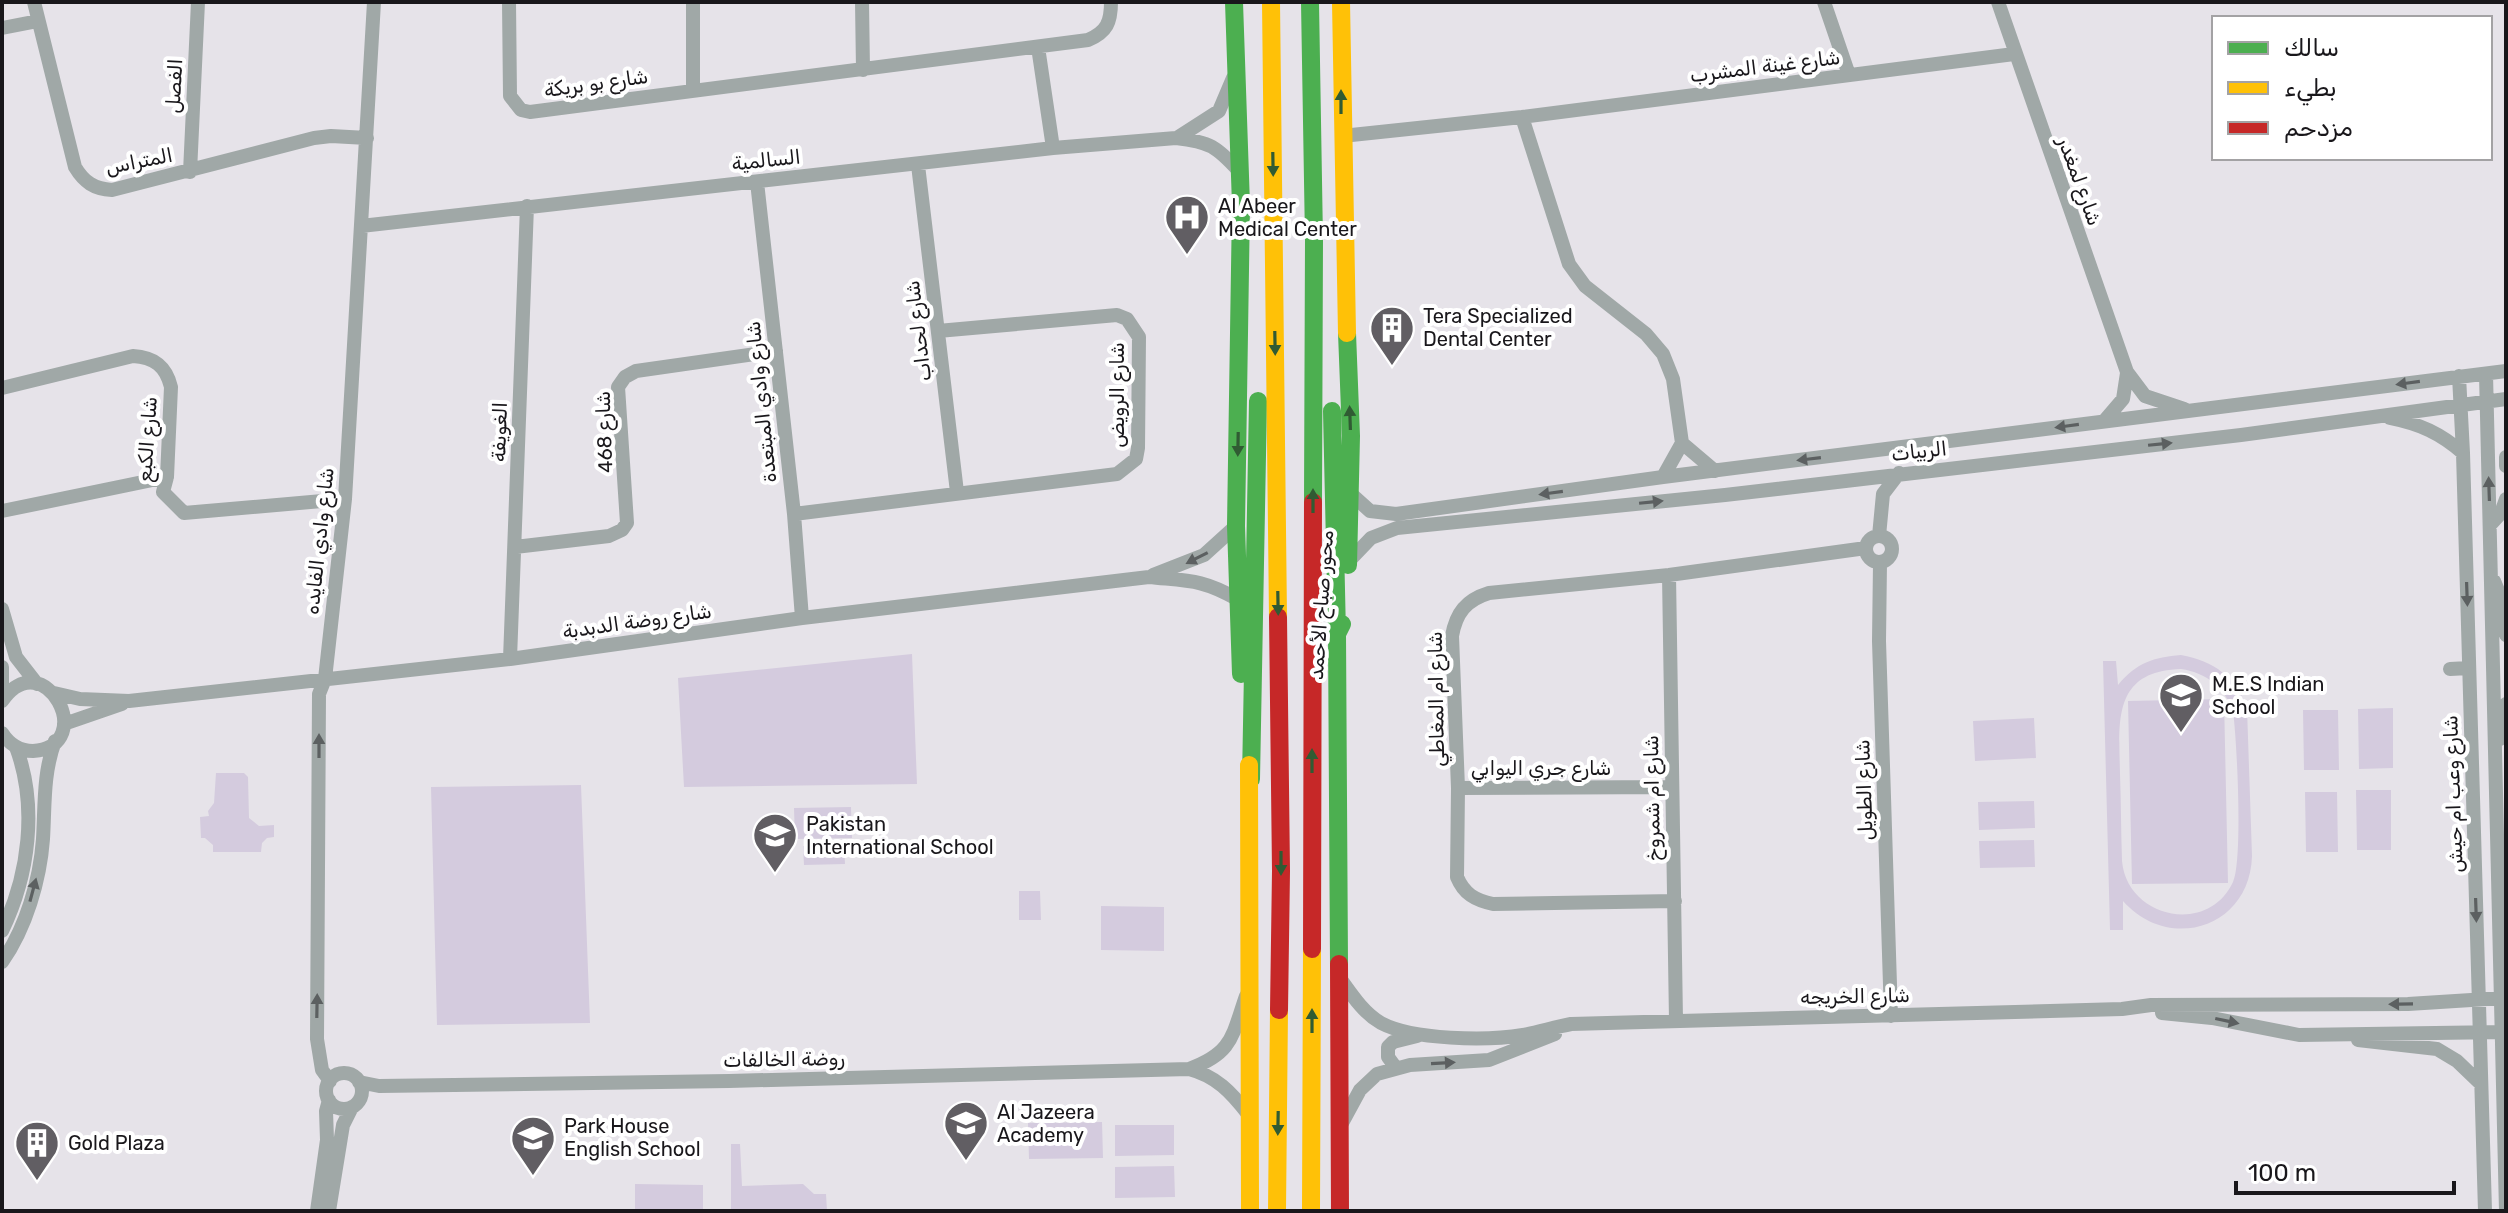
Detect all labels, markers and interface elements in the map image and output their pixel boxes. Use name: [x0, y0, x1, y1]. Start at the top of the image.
legend: [2212, 16, 2492, 160]
text: سالك: [2284, 34, 2339, 62]
street label: شارع غينة المشرب: [1689, 45, 1842, 89]
street label: الفصل: [161, 58, 187, 114]
street label: شارع بو بريكة: [542, 64, 650, 104]
text: بطيء: [2284, 74, 2337, 106]
one-way arrow: [1335, 89, 1347, 114]
text: مزدحم: [2284, 114, 2353, 143]
street label: شارع لمغدر: [2051, 132, 2107, 229]
street label: المتراس: [103, 143, 175, 179]
street label: السالمية: [730, 144, 802, 176]
one-way arrow: [1267, 152, 1280, 177]
hospital icon: Al Abeer Medical Center: [1163, 193, 1211, 256]
place label: Al Abeer Medical Center: [1218, 194, 1357, 241]
street label: شارع لحداب: [900, 279, 938, 383]
building icon: Tera Specialized Dental Center: [1368, 304, 1416, 367]
place label: Tera Specialized Dental Center: [1423, 304, 1573, 351]
street label: شارع وادي المبتعدة: [741, 320, 783, 484]
one-way arrow: [1269, 331, 1282, 356]
street label: شارع الرويض: [1105, 342, 1131, 448]
one-way arrow: [2395, 377, 2420, 390]
street label: شارع 468: [591, 391, 619, 473]
street label: شارع الكبع: [132, 396, 164, 482]
street label: الغويفة: [486, 402, 512, 462]
one-way arrow: [1344, 405, 1357, 430]
one-way arrow: [2054, 419, 2079, 432]
one-way arrow: [1232, 432, 1245, 457]
street label: الربيات: [1890, 436, 1948, 466]
one-way arrow: [2148, 438, 2173, 451]
one-way arrow: [1796, 453, 1821, 466]
street label: شارع وادي الفايده: [299, 466, 341, 616]
one-way arrow: [2482, 476, 2495, 501]
one-way arrow: [1538, 487, 1563, 500]
one-way arrow: [1307, 488, 1319, 513]
one-way arrow: [1639, 495, 1664, 508]
street label: محور صباح الأحمد: [1304, 529, 1340, 681]
one-way arrow: [1185, 551, 1208, 565]
one-way arrow: [2461, 582, 2474, 607]
one-way arrow: [1272, 591, 1284, 616]
street label: شارع روضة الدبدبة: [561, 599, 713, 645]
street label: شارع ام المغاطي: [1423, 631, 1452, 767]
school or university icon: M.E.S Indian School: [2157, 671, 2205, 734]
place label: M.E.S Indian School: [2212, 672, 2324, 719]
street label: شارع وعب ام حيش: [2438, 715, 2470, 873]
one-way arrow: [313, 733, 325, 758]
street label: شارع ام شمروخ: [1639, 735, 1667, 861]
street label: شارع الطويل: [1850, 739, 1880, 841]
one-way arrow: [1306, 748, 1318, 773]
street label: شارع جري اليوابي: [1471, 756, 1611, 783]
school or university icon: Pakistan International School: [751, 811, 799, 874]
place label: Pakistan International School: [806, 812, 994, 859]
one-way arrow: [1275, 851, 1287, 876]
one-way arrow: [27, 878, 39, 903]
one-way arrow: [2470, 898, 2483, 923]
street label: شارع الخريجه: [1800, 983, 1910, 1011]
one-way arrow: [311, 993, 324, 1018]
one-way arrow: [2388, 997, 2413, 1010]
one-way arrow: [1306, 1008, 1318, 1033]
one-way arrow: [2215, 1015, 2240, 1028]
street label: روضة الخالفات: [723, 1046, 845, 1072]
one-way arrow: [1431, 1056, 1456, 1069]
school or university icon: Al Jazeera Academy: [942, 1099, 990, 1162]
place label: Al Jazeera Academy: [997, 1100, 1095, 1147]
one-way arrow: [1272, 1111, 1284, 1136]
school or university icon: Park House English School: [509, 1114, 557, 1177]
place label: Park House English School: [564, 1114, 701, 1161]
building icon: Gold Plaza: [13, 1119, 61, 1182]
place label: Gold Plaza: [68, 1131, 165, 1155]
scale bar: [2236, 1145, 2454, 1195]
text: 100 m: [2248, 1159, 2316, 1187]

